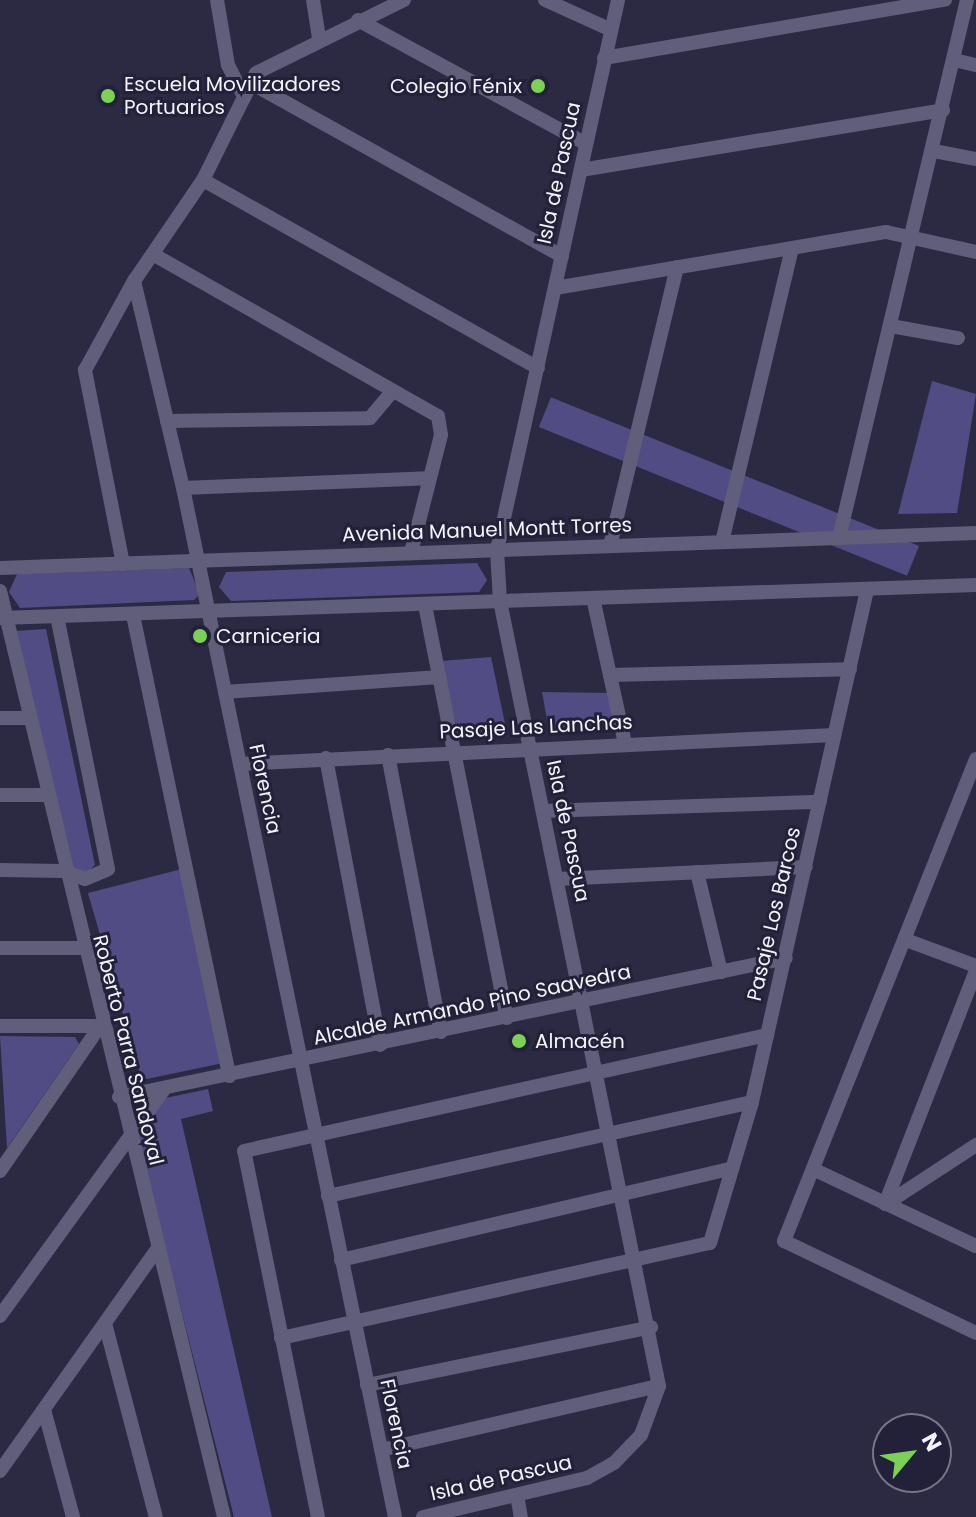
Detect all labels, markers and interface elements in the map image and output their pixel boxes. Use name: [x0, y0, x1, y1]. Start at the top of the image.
place label: Escuela Movilizadores Portuarios: [124, 72, 341, 119]
place label: Colegio Fénix: [390, 74, 522, 98]
marker: Colegio Fénix: [529, 77, 547, 95]
marker: Escuela Movilizadores Portuarios: [99, 87, 117, 105]
street label: Isla de Pascua: [532, 100, 586, 246]
street label: Avenida Manuel Montt Torres: [342, 513, 632, 547]
place label: Carniceria: [216, 624, 321, 648]
marker: Carniceria: [191, 627, 209, 645]
street label: Pasaje Las Lanchas: [439, 710, 633, 744]
street label: Florencia: [244, 742, 286, 836]
street label: Isla de Pascua: [541, 758, 595, 904]
street label: Pasaje Los Barcos: [742, 825, 806, 1003]
street label: Roberto Parra Sandoval: [88, 932, 168, 1168]
street label: Alcalde Armando Pino Saavedra: [311, 960, 633, 1050]
place label: Almacén: [535, 1029, 625, 1053]
marker: Almacén: [510, 1032, 528, 1050]
street label: Florencia: [375, 1377, 417, 1471]
north arrow: [872, 1413, 952, 1493]
text: N: [914, 1427, 949, 1457]
street label: Isla de Pascua: [428, 1450, 574, 1506]

